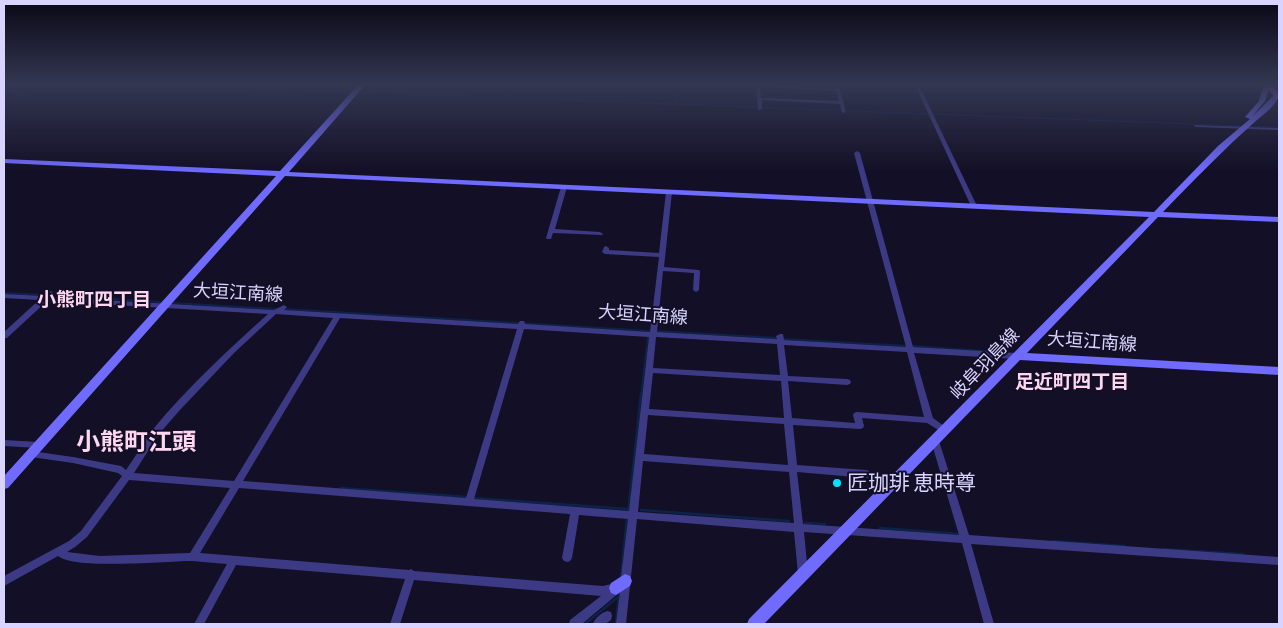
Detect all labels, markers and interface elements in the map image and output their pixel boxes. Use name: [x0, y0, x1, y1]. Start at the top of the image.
street label: 大垣江南線: [192, 280, 284, 306]
district label: 小熊町四丁目: [37, 289, 151, 311]
street label: 大垣江南線: [597, 301, 689, 329]
street label: 岐阜羽島線: [946, 324, 1024, 404]
street label: 大垣江南線: [1046, 328, 1138, 356]
district label: 足近町四丁目: [1015, 371, 1129, 393]
district label: 小熊町江頭: [76, 428, 196, 456]
place label: 匠珈琲 恵時尊: [847, 470, 976, 496]
marker: 匠珈琲 恵時尊: [831, 477, 843, 489]

